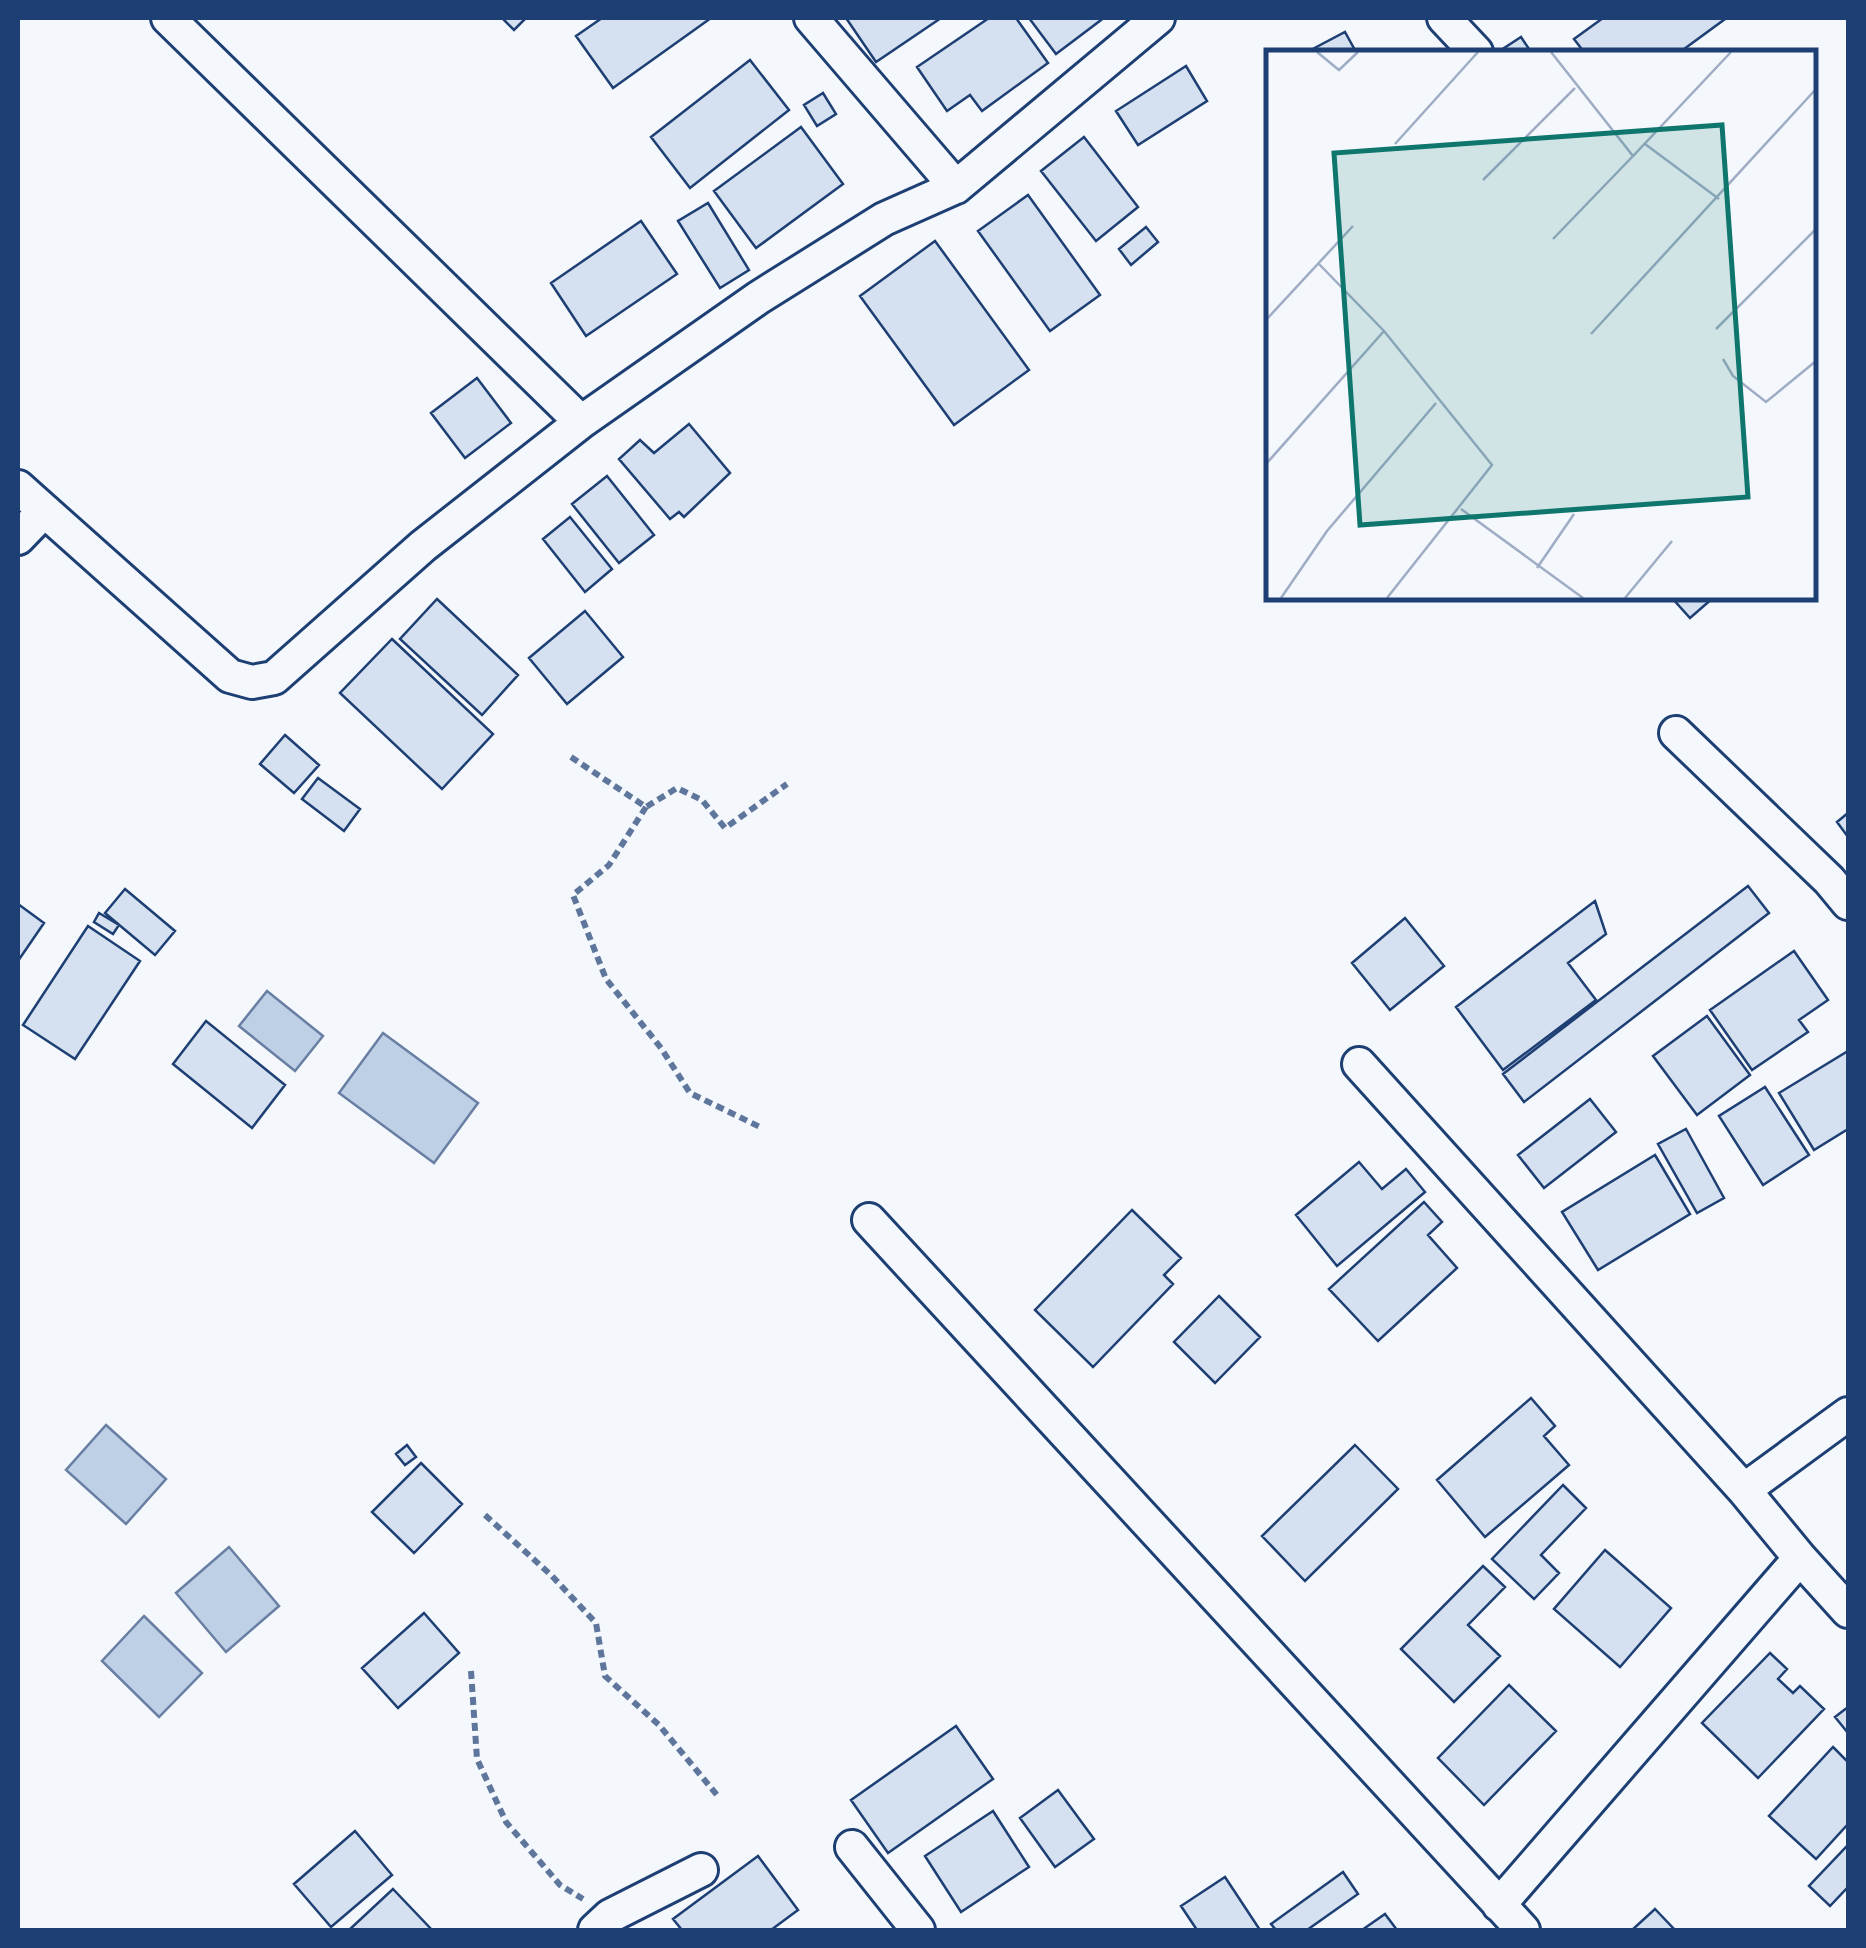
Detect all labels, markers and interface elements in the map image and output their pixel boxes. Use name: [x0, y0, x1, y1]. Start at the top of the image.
inset map: [1266, 50, 1816, 600]

